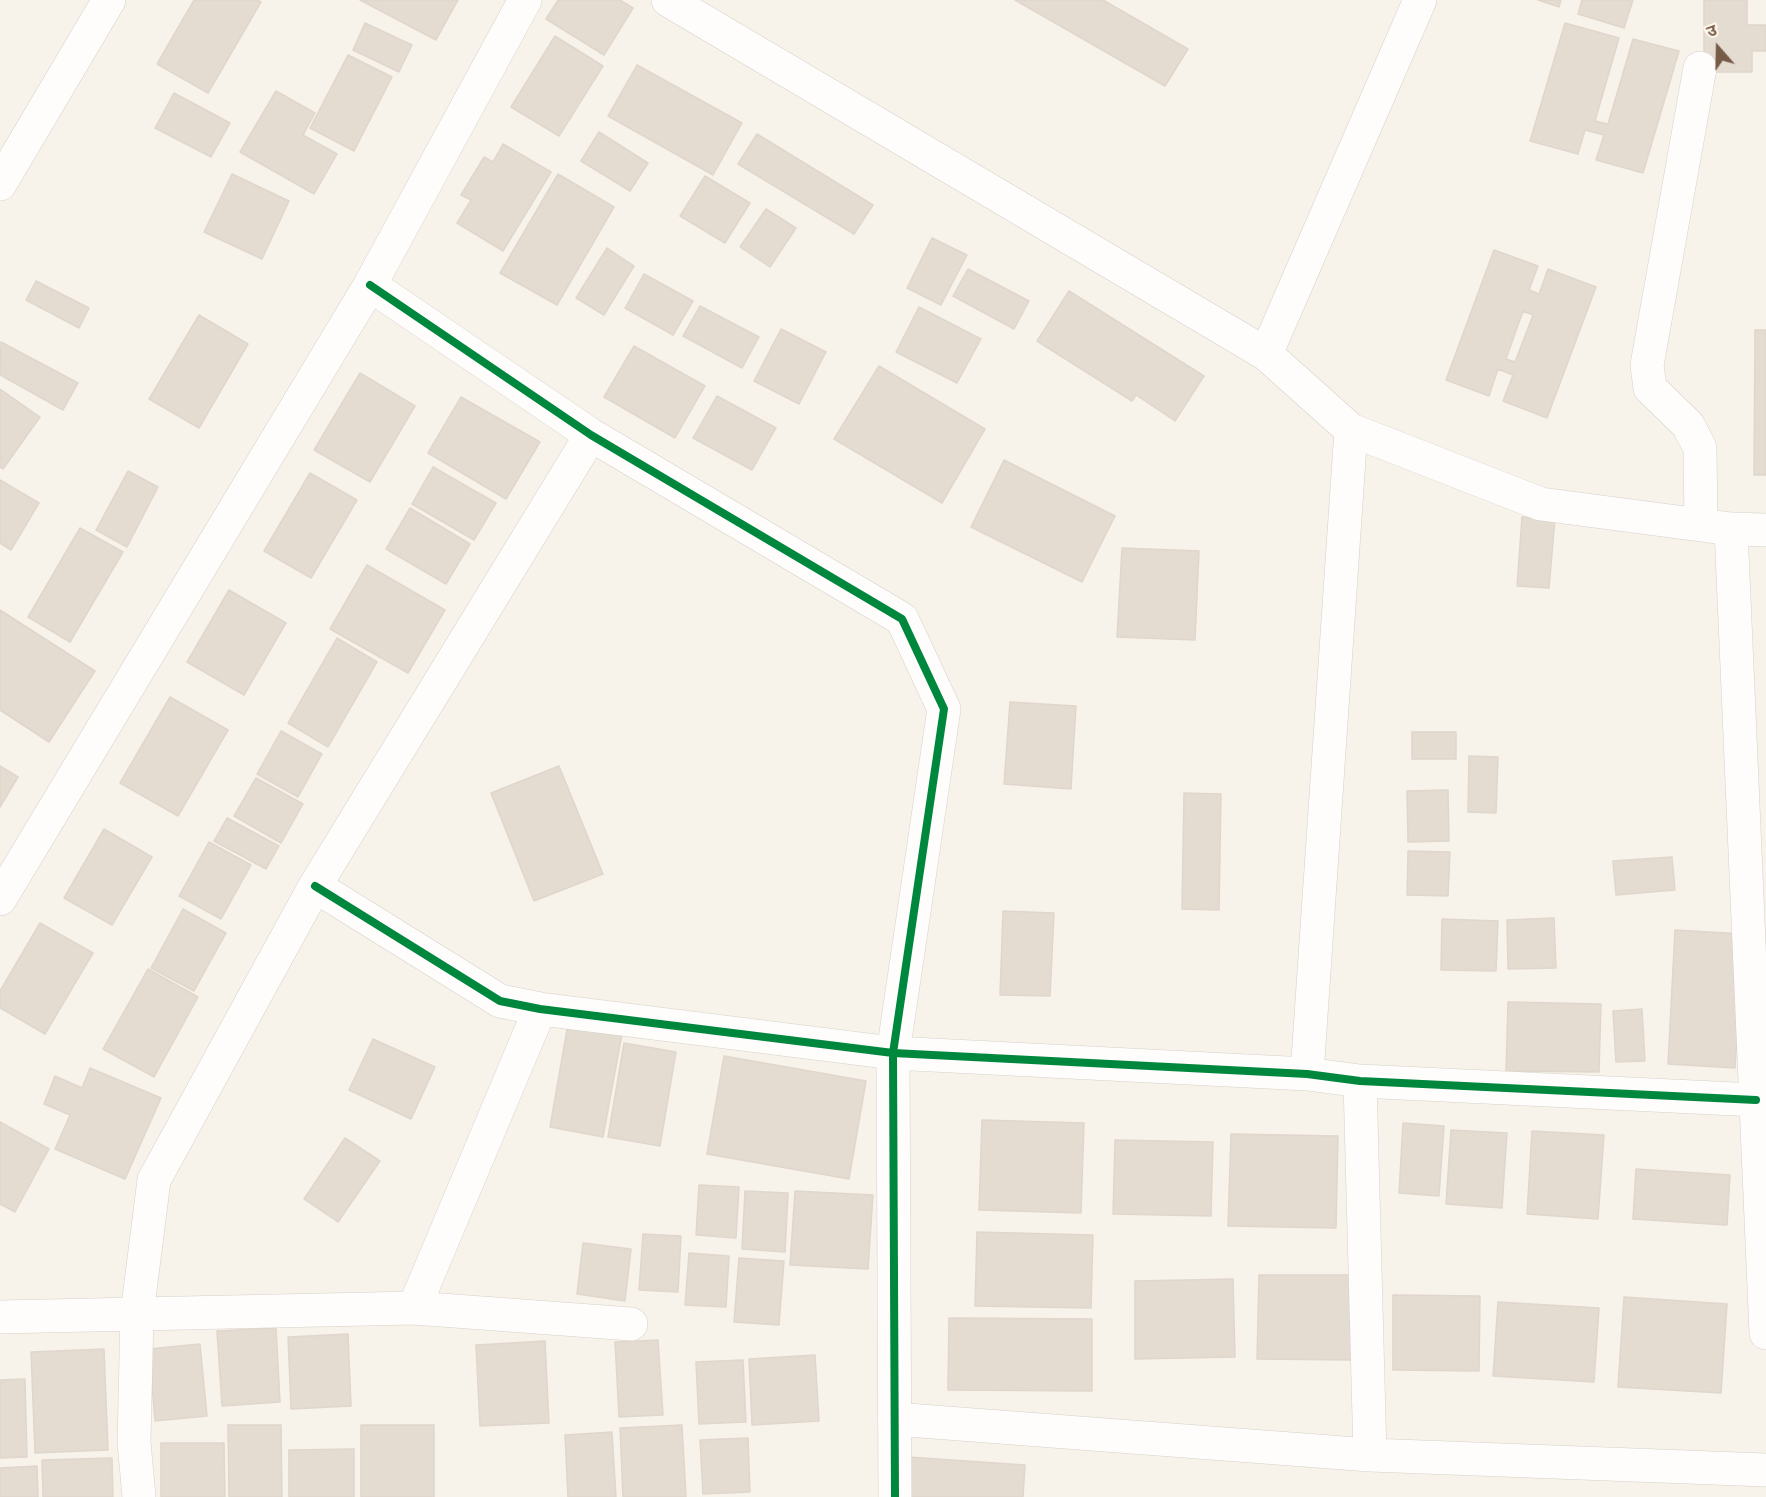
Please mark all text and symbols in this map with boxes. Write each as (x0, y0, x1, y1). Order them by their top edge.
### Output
north arrow (1688, 18, 1748, 78)
text: उ (1704, 20, 1719, 41)

